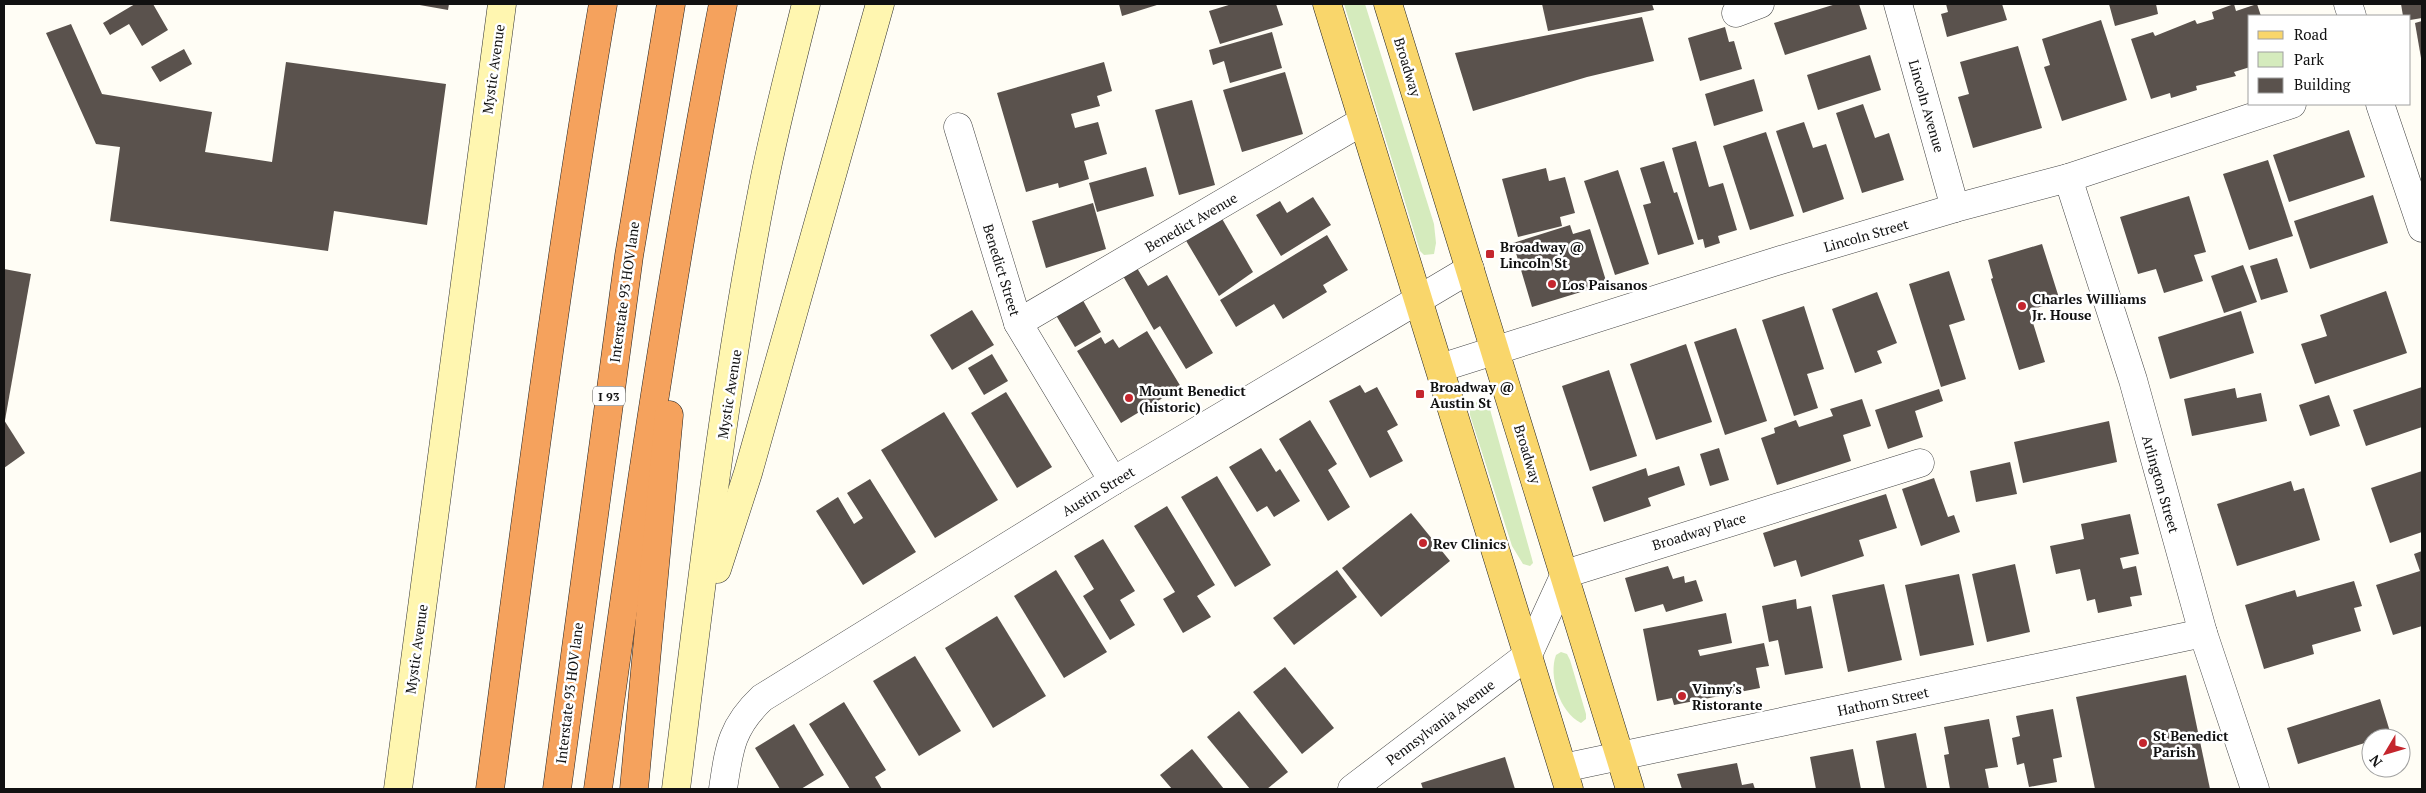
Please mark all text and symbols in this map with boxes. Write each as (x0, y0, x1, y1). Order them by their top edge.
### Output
legend (2248, 15, 2411, 105)
street label: Mystic Avenue (477, 23, 509, 115)
text: Road (2294, 24, 2327, 44)
street label: Broadway (1390, 35, 1426, 100)
text: Park (2294, 49, 2324, 69)
street label: Lincoln Avenue (1905, 57, 1949, 155)
text: Building (2294, 74, 2352, 94)
street label: Benedict Avenue (1141, 188, 1241, 256)
street label: Lincoln Street (1821, 214, 1911, 256)
street label: Interstate 93 HOV lane (605, 220, 643, 364)
street label: Benedict Street (979, 222, 1025, 319)
place label: Broadway @ Lincoln St (1500, 237, 1584, 272)
marker: Broadway @ Lincoln St (1484, 248, 1496, 260)
place label: Los Paisanos (1562, 275, 1648, 294)
marker: Los Paisanos (1546, 278, 1558, 290)
place label: Charles Williams Jr. House (2032, 289, 2146, 324)
marker: Charles Williams Jr. House (2016, 300, 2028, 312)
street label: Mystic Avenue (713, 348, 745, 440)
place label: Broadway @ Austin St (1430, 377, 1514, 412)
place label: Mount Benedict (historic) (1139, 381, 1246, 416)
road number: I 93 (593, 386, 625, 406)
marker: Broadway @ Austin St (1414, 388, 1426, 400)
marker: Mount Benedict (historic) (1123, 392, 1135, 404)
street label: Broadway (1510, 422, 1546, 487)
street label: Arlington Street (2138, 433, 2184, 536)
street label: Austin Street (1058, 461, 1139, 520)
street label: Broadway Place (1650, 508, 1748, 554)
place label: Rev Clinics (1433, 534, 1506, 553)
marker: Rev Clinics (1417, 537, 1429, 549)
street label: Mystic Avenue (400, 603, 432, 695)
street label: Interstate 93 HOV lane (551, 621, 587, 765)
street label: Pennsylvania Avenue (1382, 675, 1498, 769)
place label: Vinny's Ristorante (1692, 679, 1763, 714)
street label: Hathorn Street (1836, 682, 1931, 720)
marker: Vinny's Ristorante (1676, 690, 1688, 702)
place label: St Benedict Parish (2153, 726, 2229, 761)
north arrow (2361, 728, 2411, 778)
marker: St Benedict Parish (2137, 737, 2149, 749)
text: N (2364, 751, 2386, 771)

